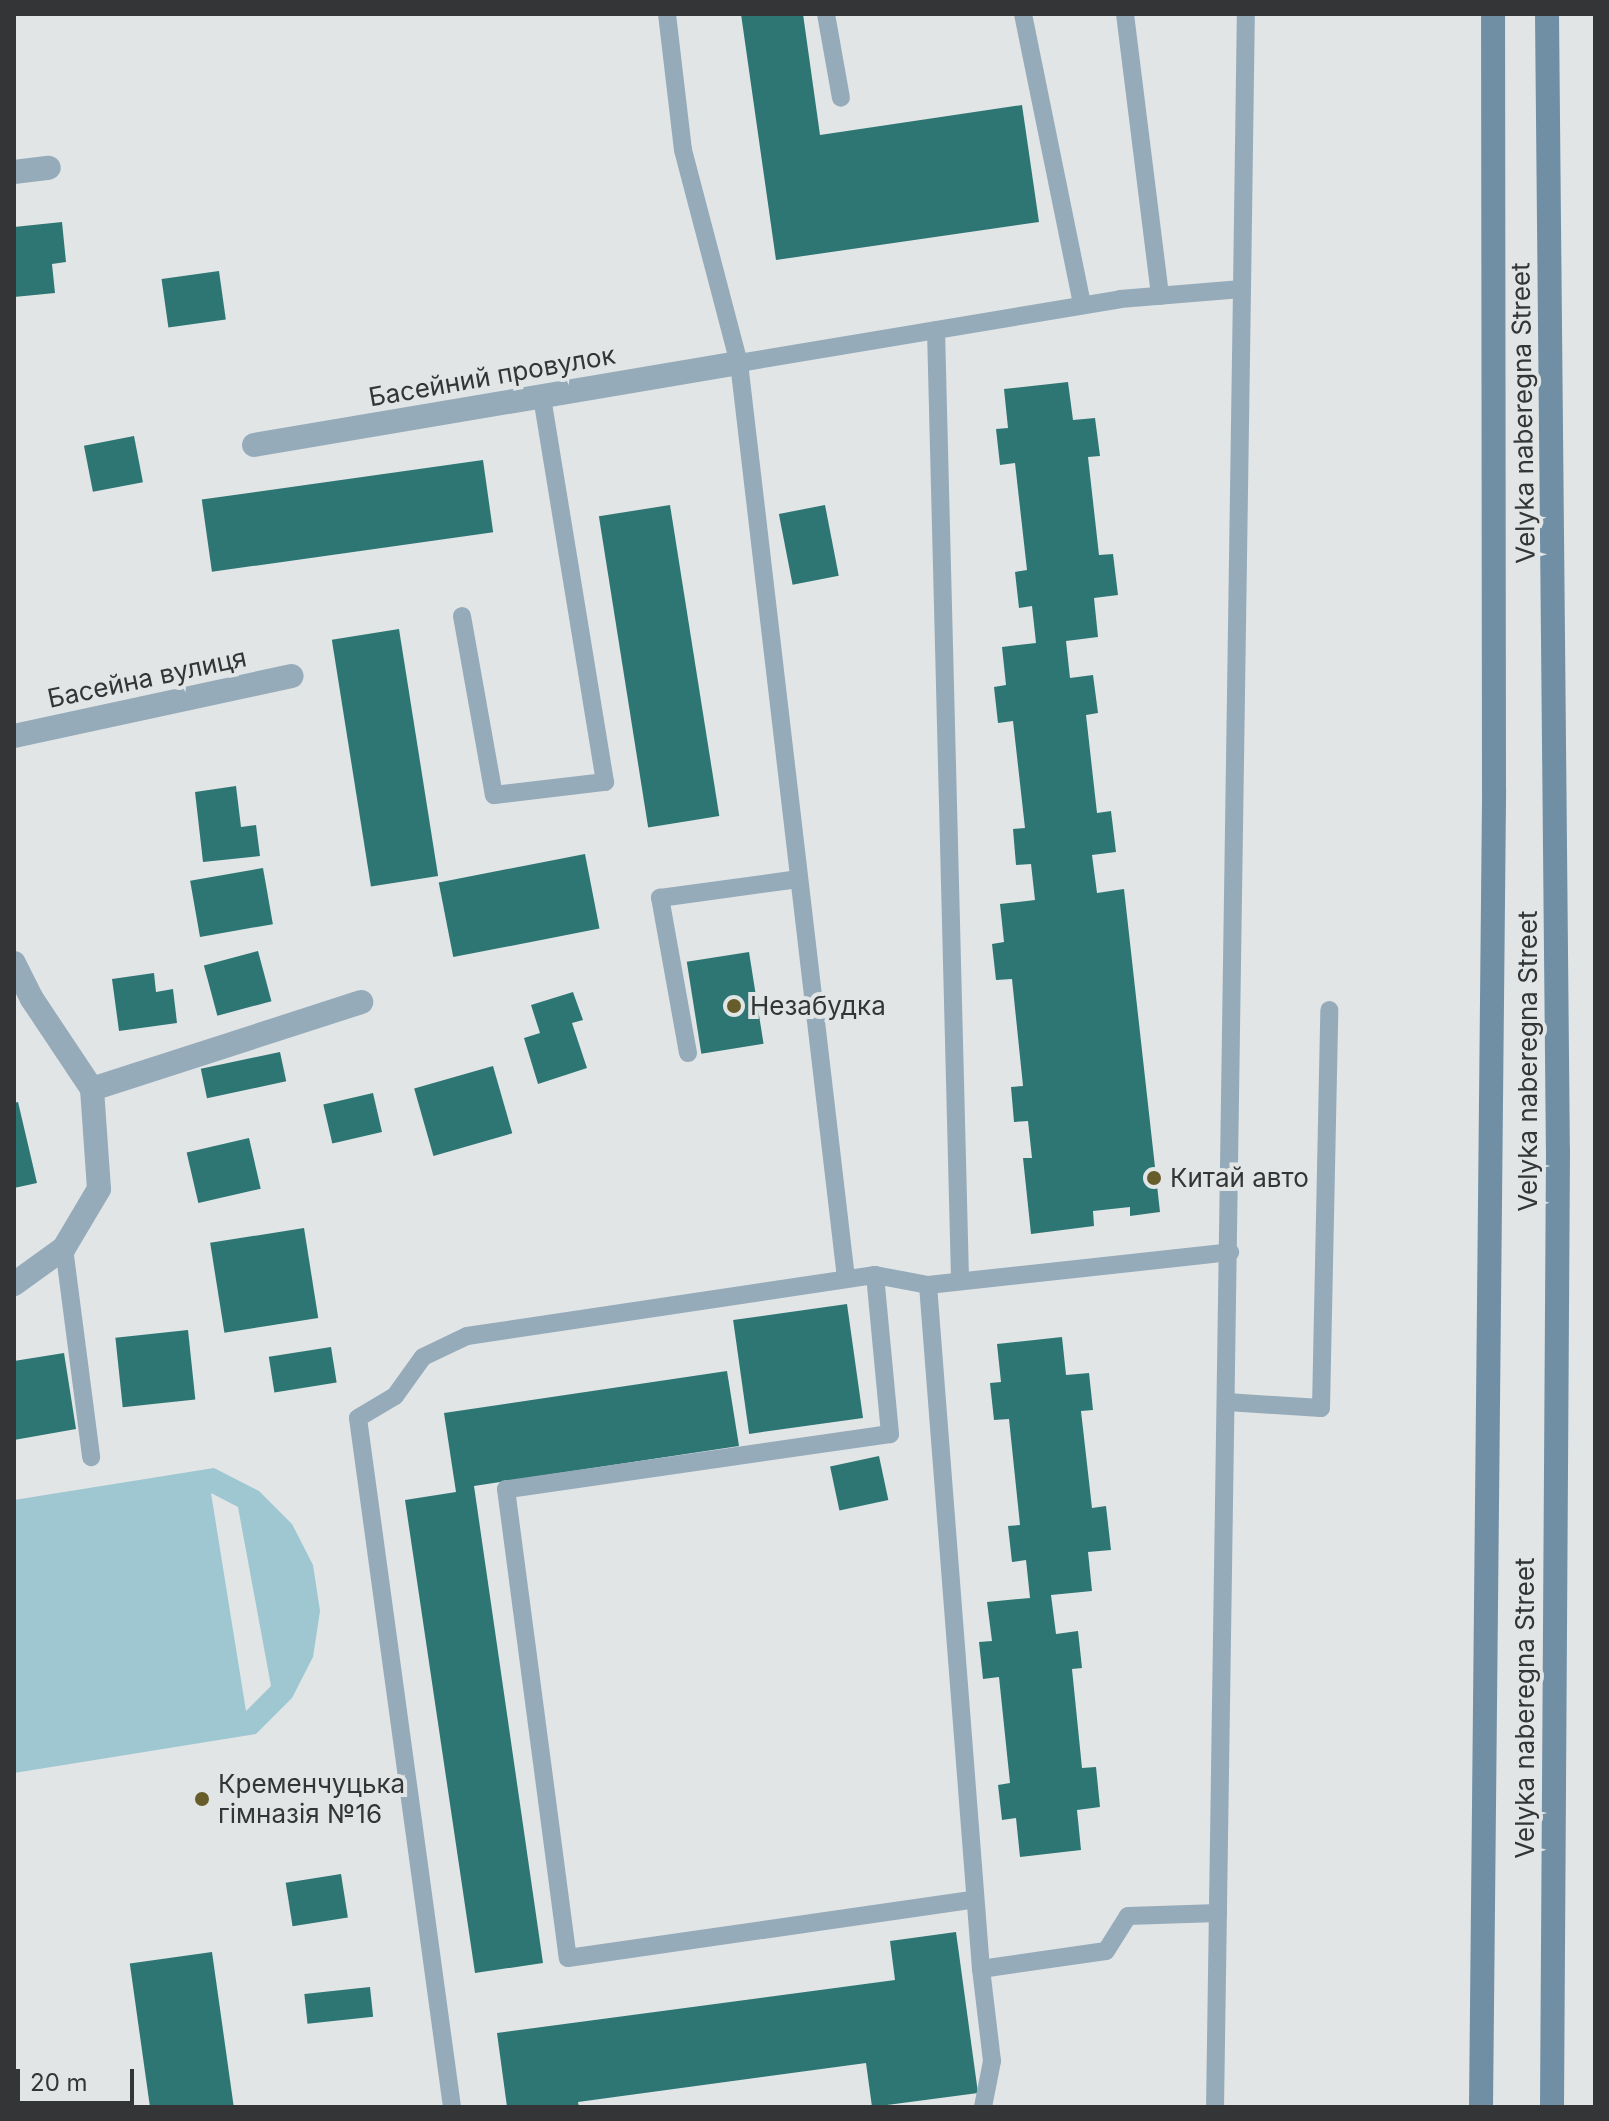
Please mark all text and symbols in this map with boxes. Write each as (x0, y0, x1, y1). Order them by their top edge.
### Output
street label: Velyka naberegna Street (1505, 262, 1541, 564)
street label: Басейний провулок (366, 339, 618, 413)
street label: Басейна вулиця (45, 642, 249, 714)
street label: Velyka naberegna Street (1512, 910, 1544, 1212)
place label: Незабудка (750, 990, 886, 1022)
marker: Незабудка (725, 997, 743, 1015)
place label: Китай авто (1170, 1162, 1309, 1194)
marker: Китай авто (1145, 1169, 1163, 1187)
street label: Velyka naberegna Street (1509, 1557, 1541, 1859)
place label: Кременчуцька гімназія №16 (218, 1768, 405, 1830)
marker: Кременчуцька гімназія №16 (193, 1790, 211, 1808)
scale bar (20, 2053, 138, 2103)
text: 20 m (30, 2068, 88, 2097)

